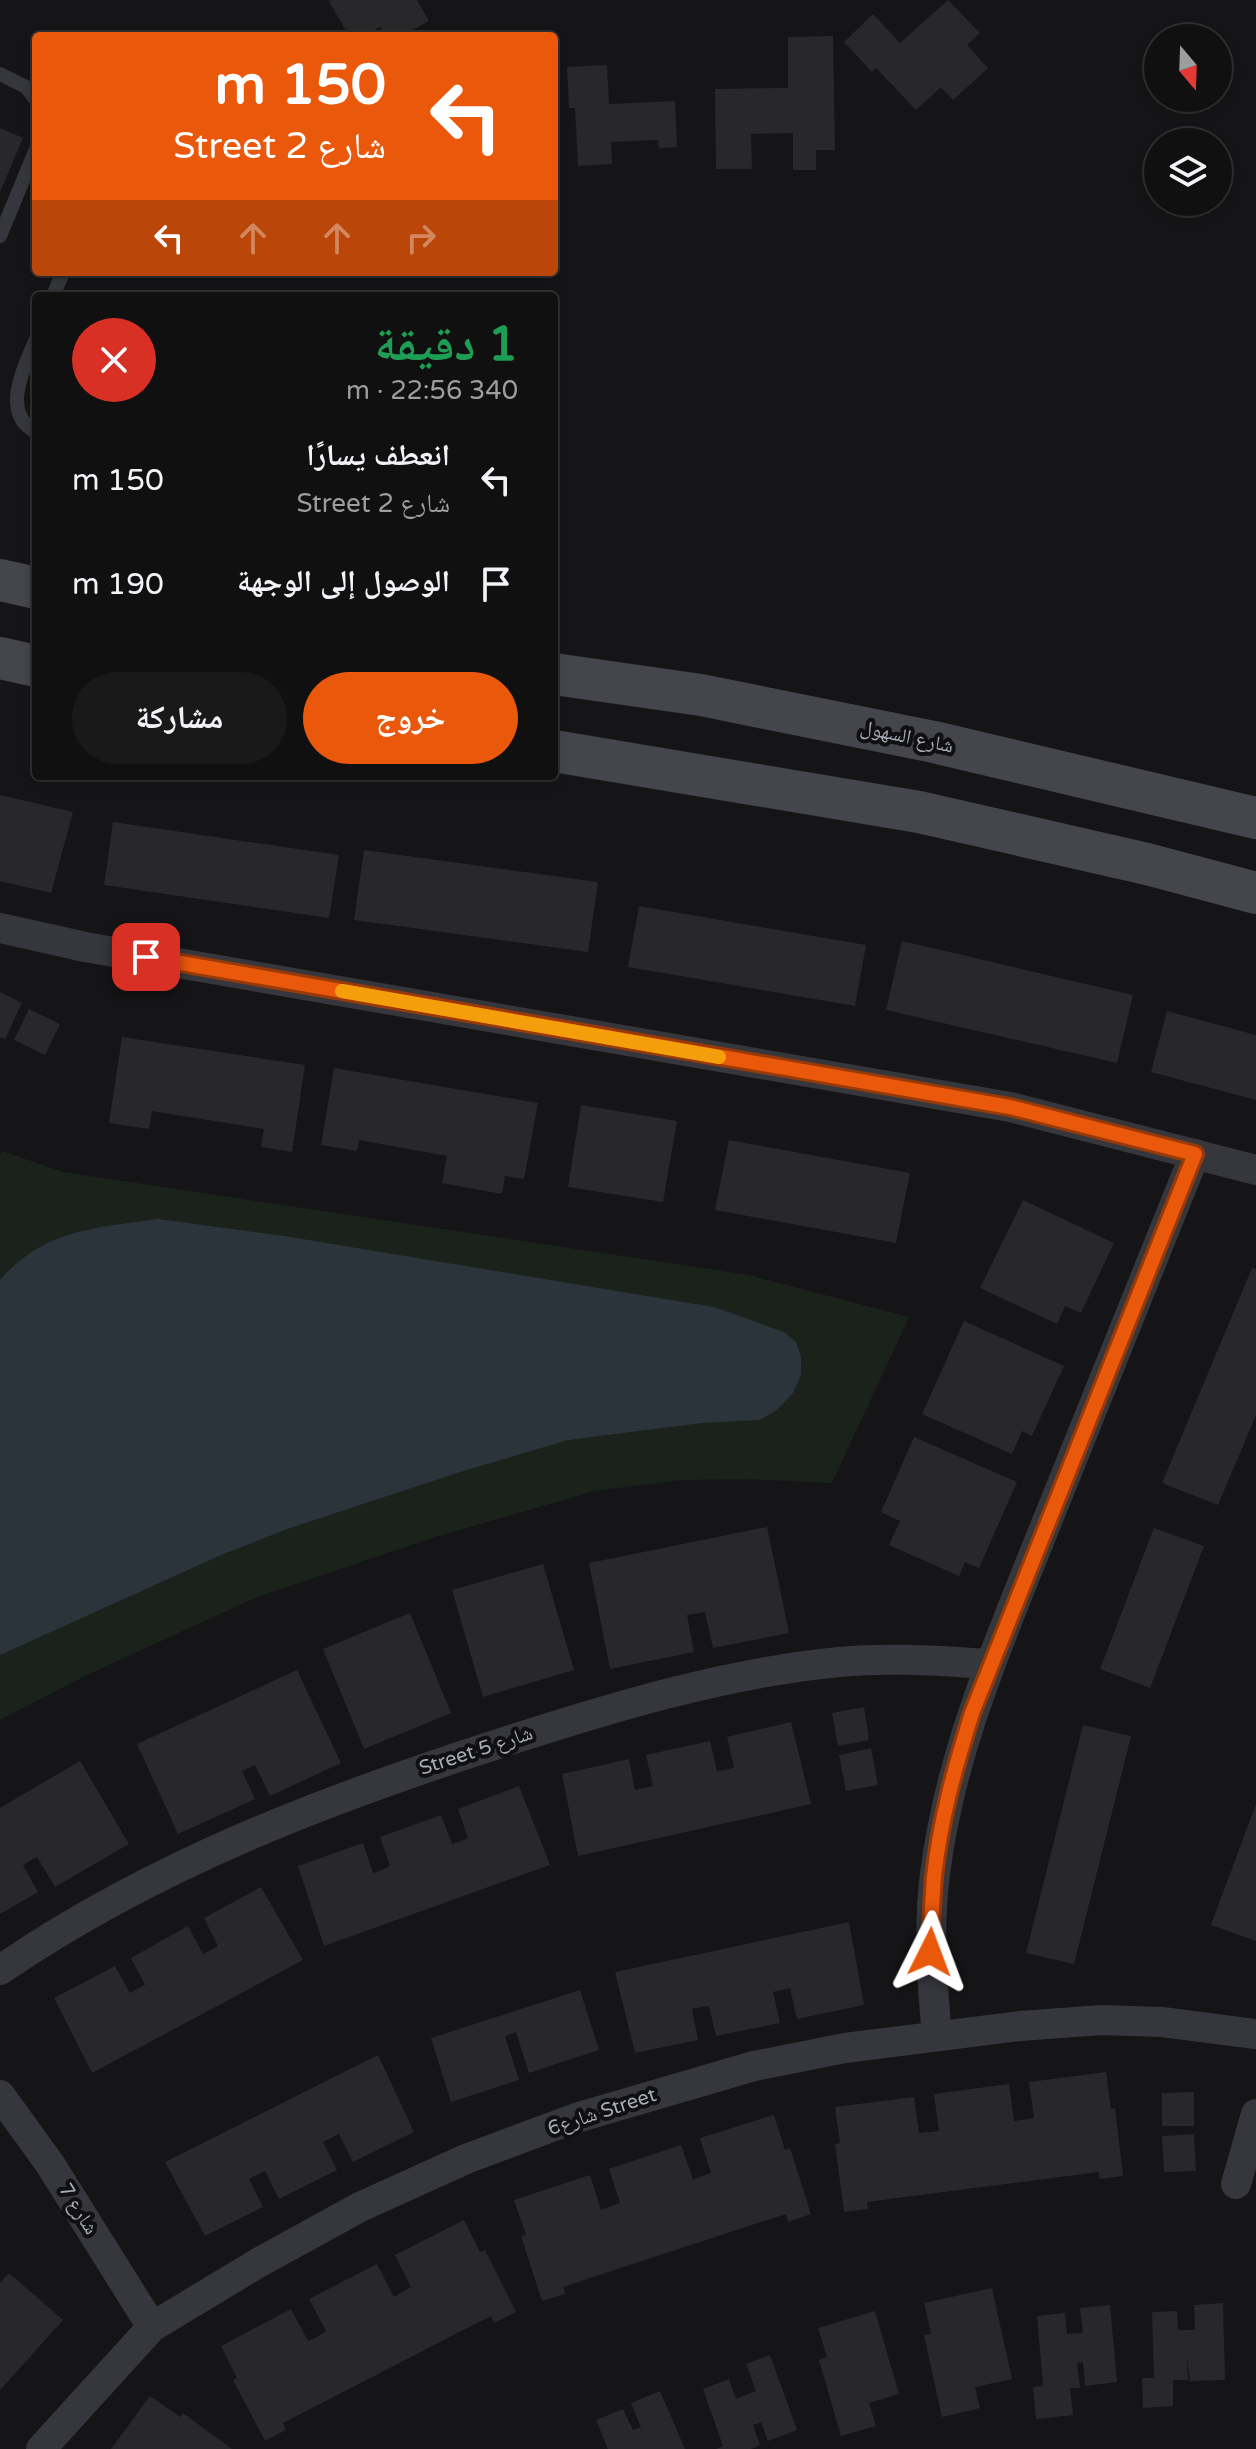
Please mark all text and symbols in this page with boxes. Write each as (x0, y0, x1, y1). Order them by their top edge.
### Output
north arrow (1144, 24, 1232, 112)
map controls (1144, 24, 1232, 216)
text: 150 m (215, 52, 386, 119)
icon: left (414, 64, 518, 168)
text: شارع 2 Street (173, 125, 386, 168)
button: layers (1144, 128, 1232, 216)
icon: left (147, 216, 191, 260)
icon: ahead (231, 216, 275, 260)
icon: ahead (315, 216, 359, 260)
icon: right (399, 216, 443, 260)
text: 1 دقيقة (375, 316, 518, 374)
button: close (72, 318, 156, 402)
text: 340 m · 22:56 (346, 375, 518, 406)
text: انعطف يسارًا (306, 437, 450, 474)
icon: left (474, 458, 518, 502)
text: 150 m (72, 462, 164, 499)
text: شارع 2 Street (296, 488, 450, 519)
icon: arrive (474, 562, 518, 606)
text: الوصول إلى الوجهة (237, 563, 450, 600)
text: 190 m (72, 566, 164, 603)
button: مشاركة (72, 672, 287, 764)
button: خروج (303, 672, 518, 764)
street label: شارع السهول (858, 715, 956, 759)
pin (112, 923, 180, 991)
icon: arrive (124, 935, 168, 979)
street label: Street شارع 5 (416, 1721, 536, 1781)
position arrow (888, 1910, 972, 1994)
street label: شارع6 Street (545, 2083, 660, 2141)
street label: شارع 7 (53, 2179, 103, 2239)

